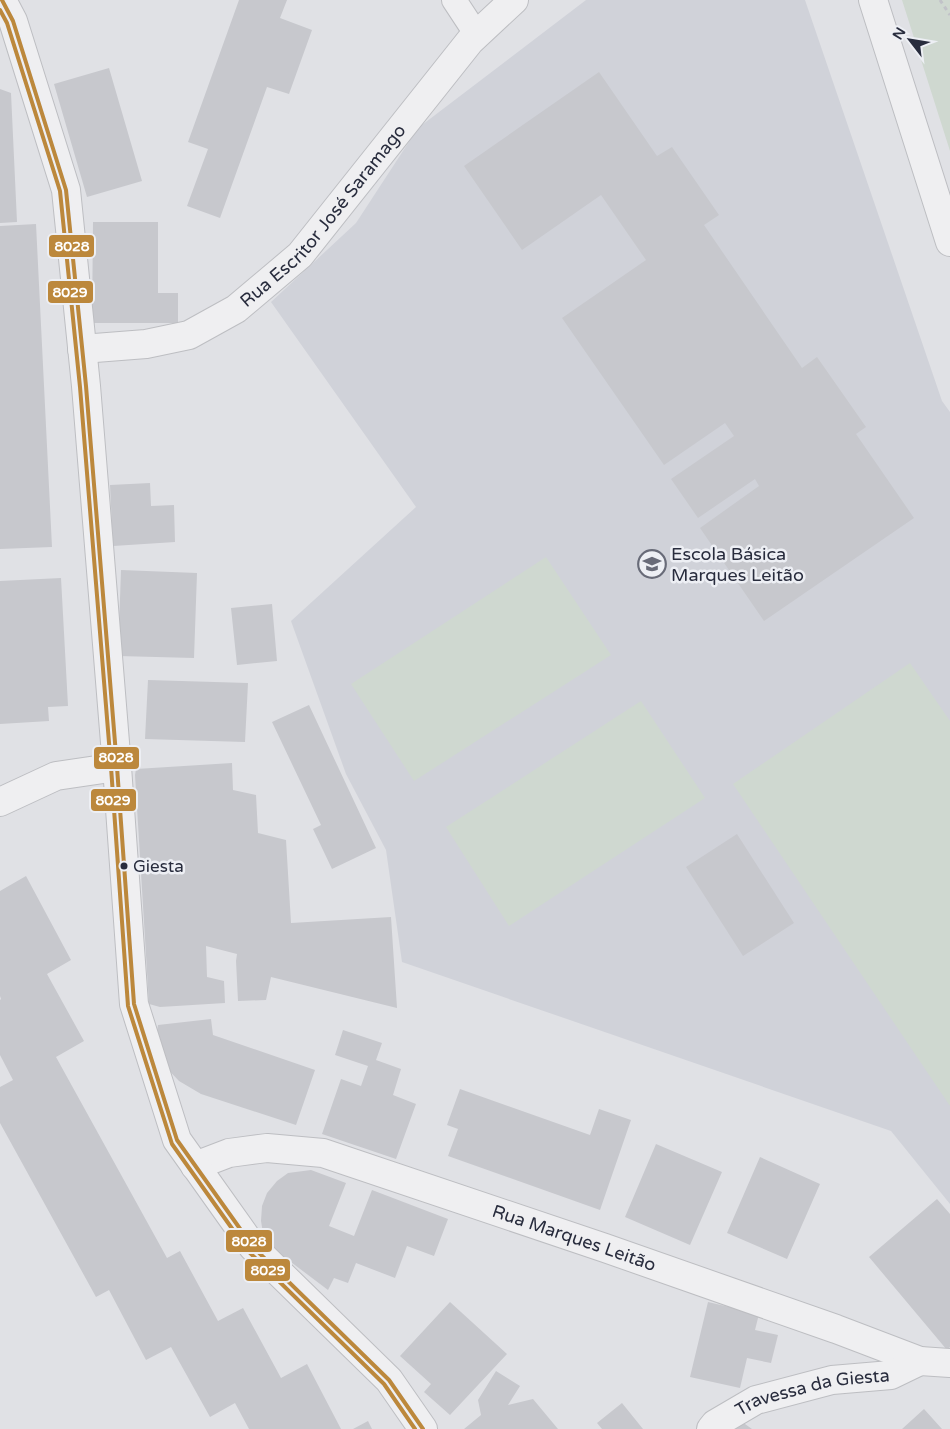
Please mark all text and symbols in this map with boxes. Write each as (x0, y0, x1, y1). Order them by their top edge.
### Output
north arrow (885, 15, 935, 65)
text: N (889, 24, 909, 43)
street label: Rua Escritor José Saramago (236, 120, 411, 312)
line badge: 8028 (48, 234, 95, 258)
text: 8028 (54, 238, 90, 255)
line badge: 8029 (47, 280, 94, 304)
text: 8029 (52, 284, 88, 301)
place label: Escola Básica Marques Leitão (671, 543, 804, 586)
school or university icon: Escola Básica Marques Leitão (637, 549, 667, 579)
line badge: 8028 (93, 746, 140, 770)
text: 8028 (98, 749, 134, 766)
line badge: 8029 (90, 788, 137, 812)
text: 8029 (95, 792, 131, 809)
place label: Giesta (133, 856, 184, 877)
marker: Giesta (119, 861, 129, 871)
street label: Rua Marques Leitão (489, 1200, 659, 1276)
line badge: 8028 (225, 1229, 273, 1253)
text: 8028 (231, 1233, 267, 1250)
line badge: 8029 (244, 1258, 291, 1282)
text: 8029 (250, 1262, 286, 1279)
street label: Travessa da Giesta (731, 1364, 891, 1421)

